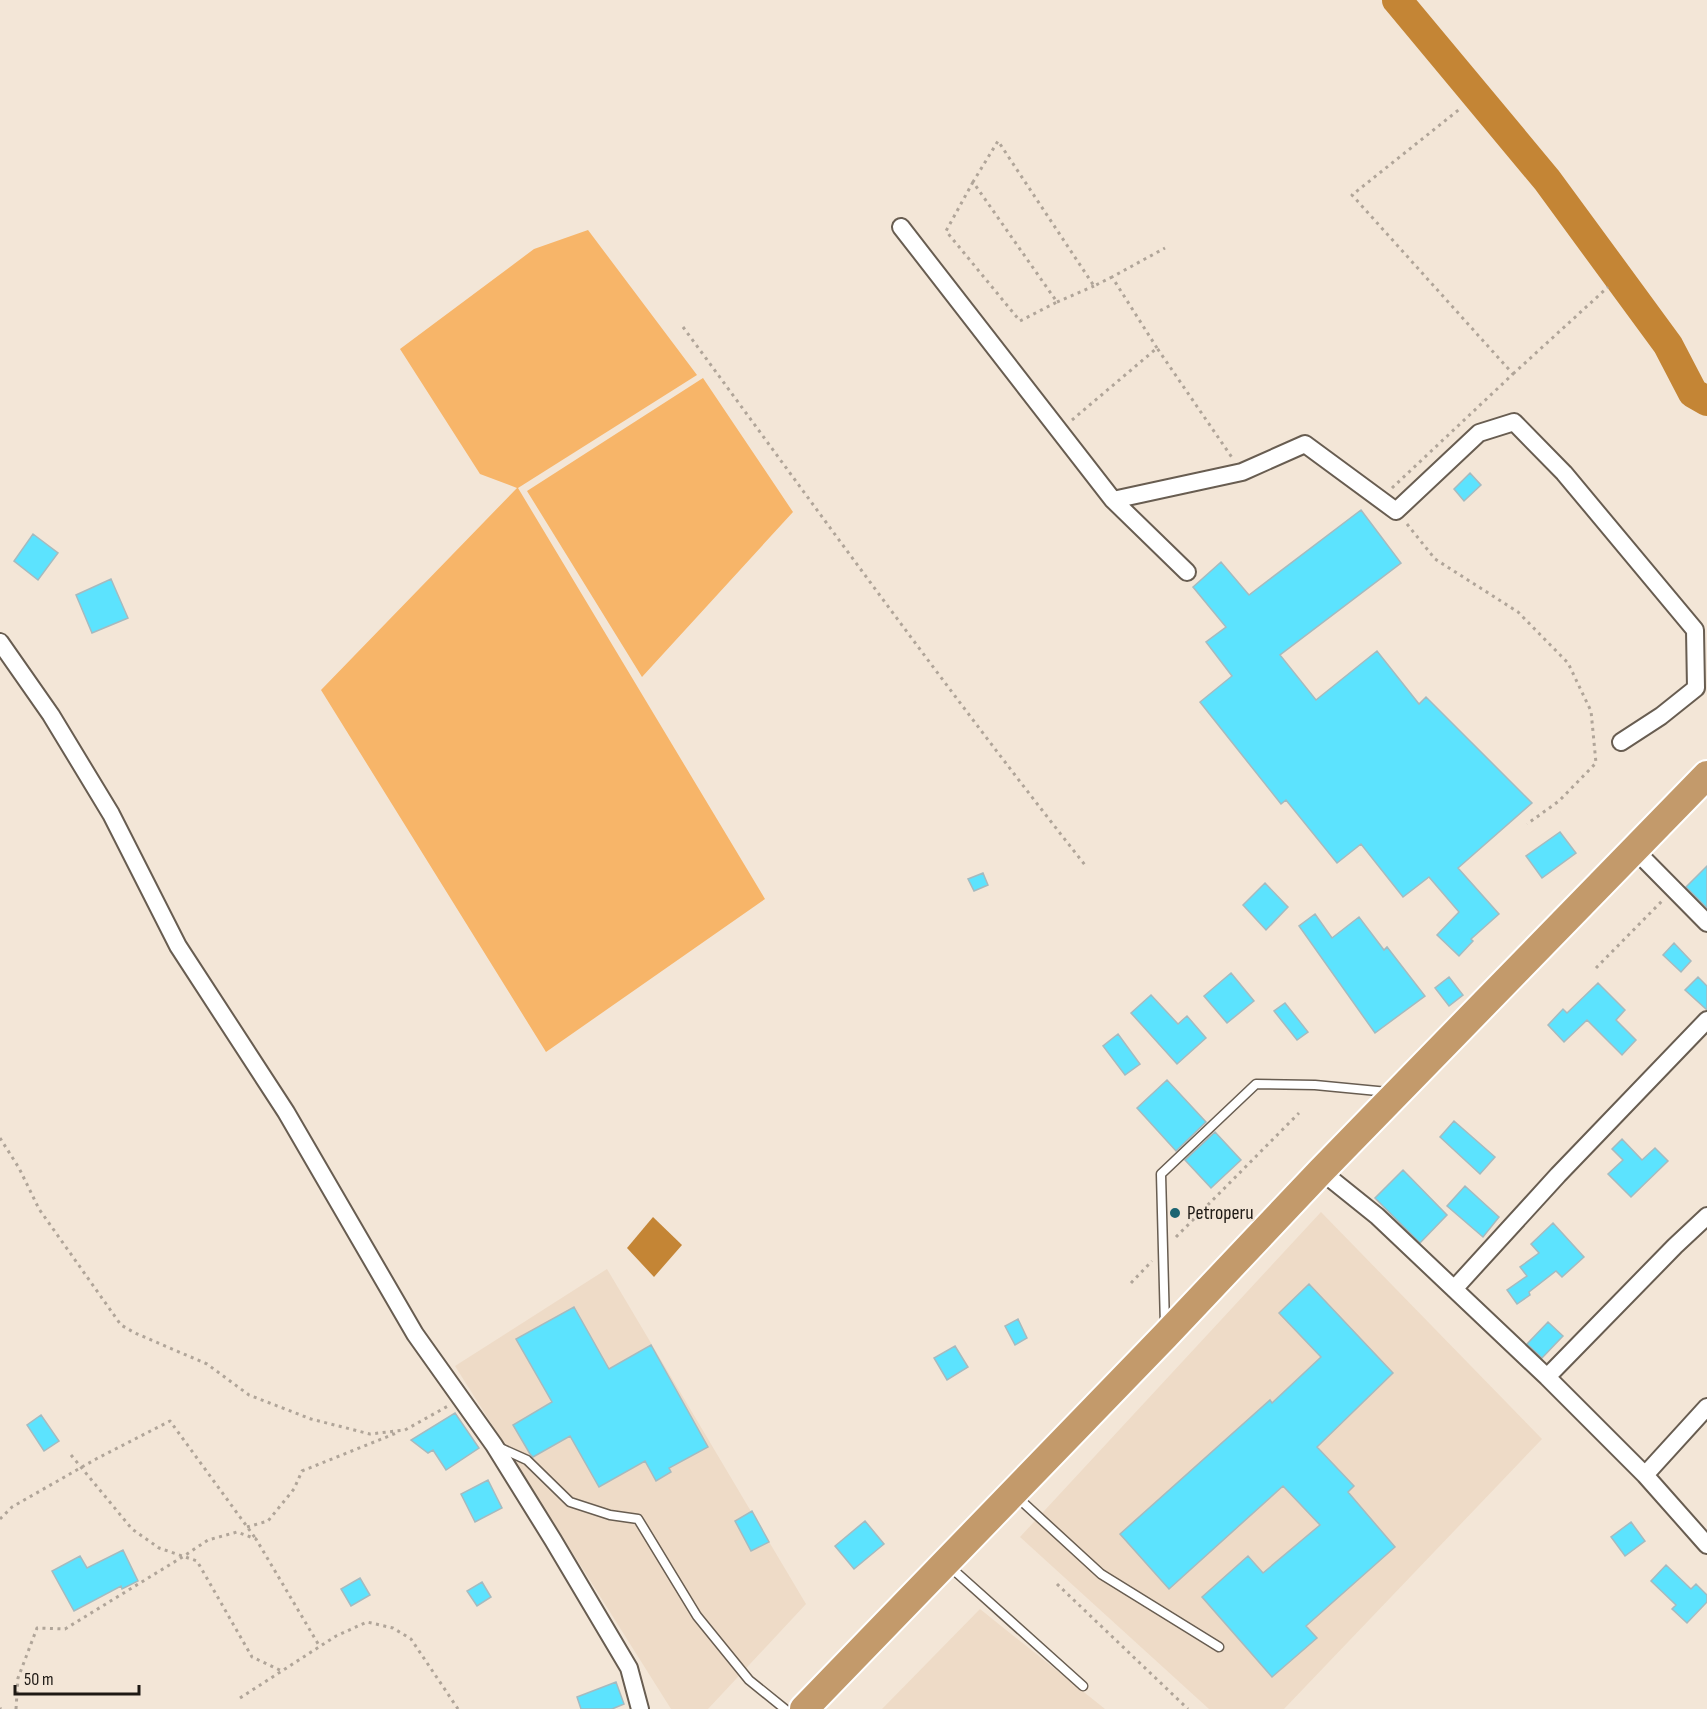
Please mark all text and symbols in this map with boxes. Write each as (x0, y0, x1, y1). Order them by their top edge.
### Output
place label: Petroperu (1187, 1201, 1254, 1225)
marker: Petroperu (1168, 1206, 1182, 1220)
scale bar (15, 1658, 140, 1696)
text: 50 m (24, 1669, 54, 1690)

